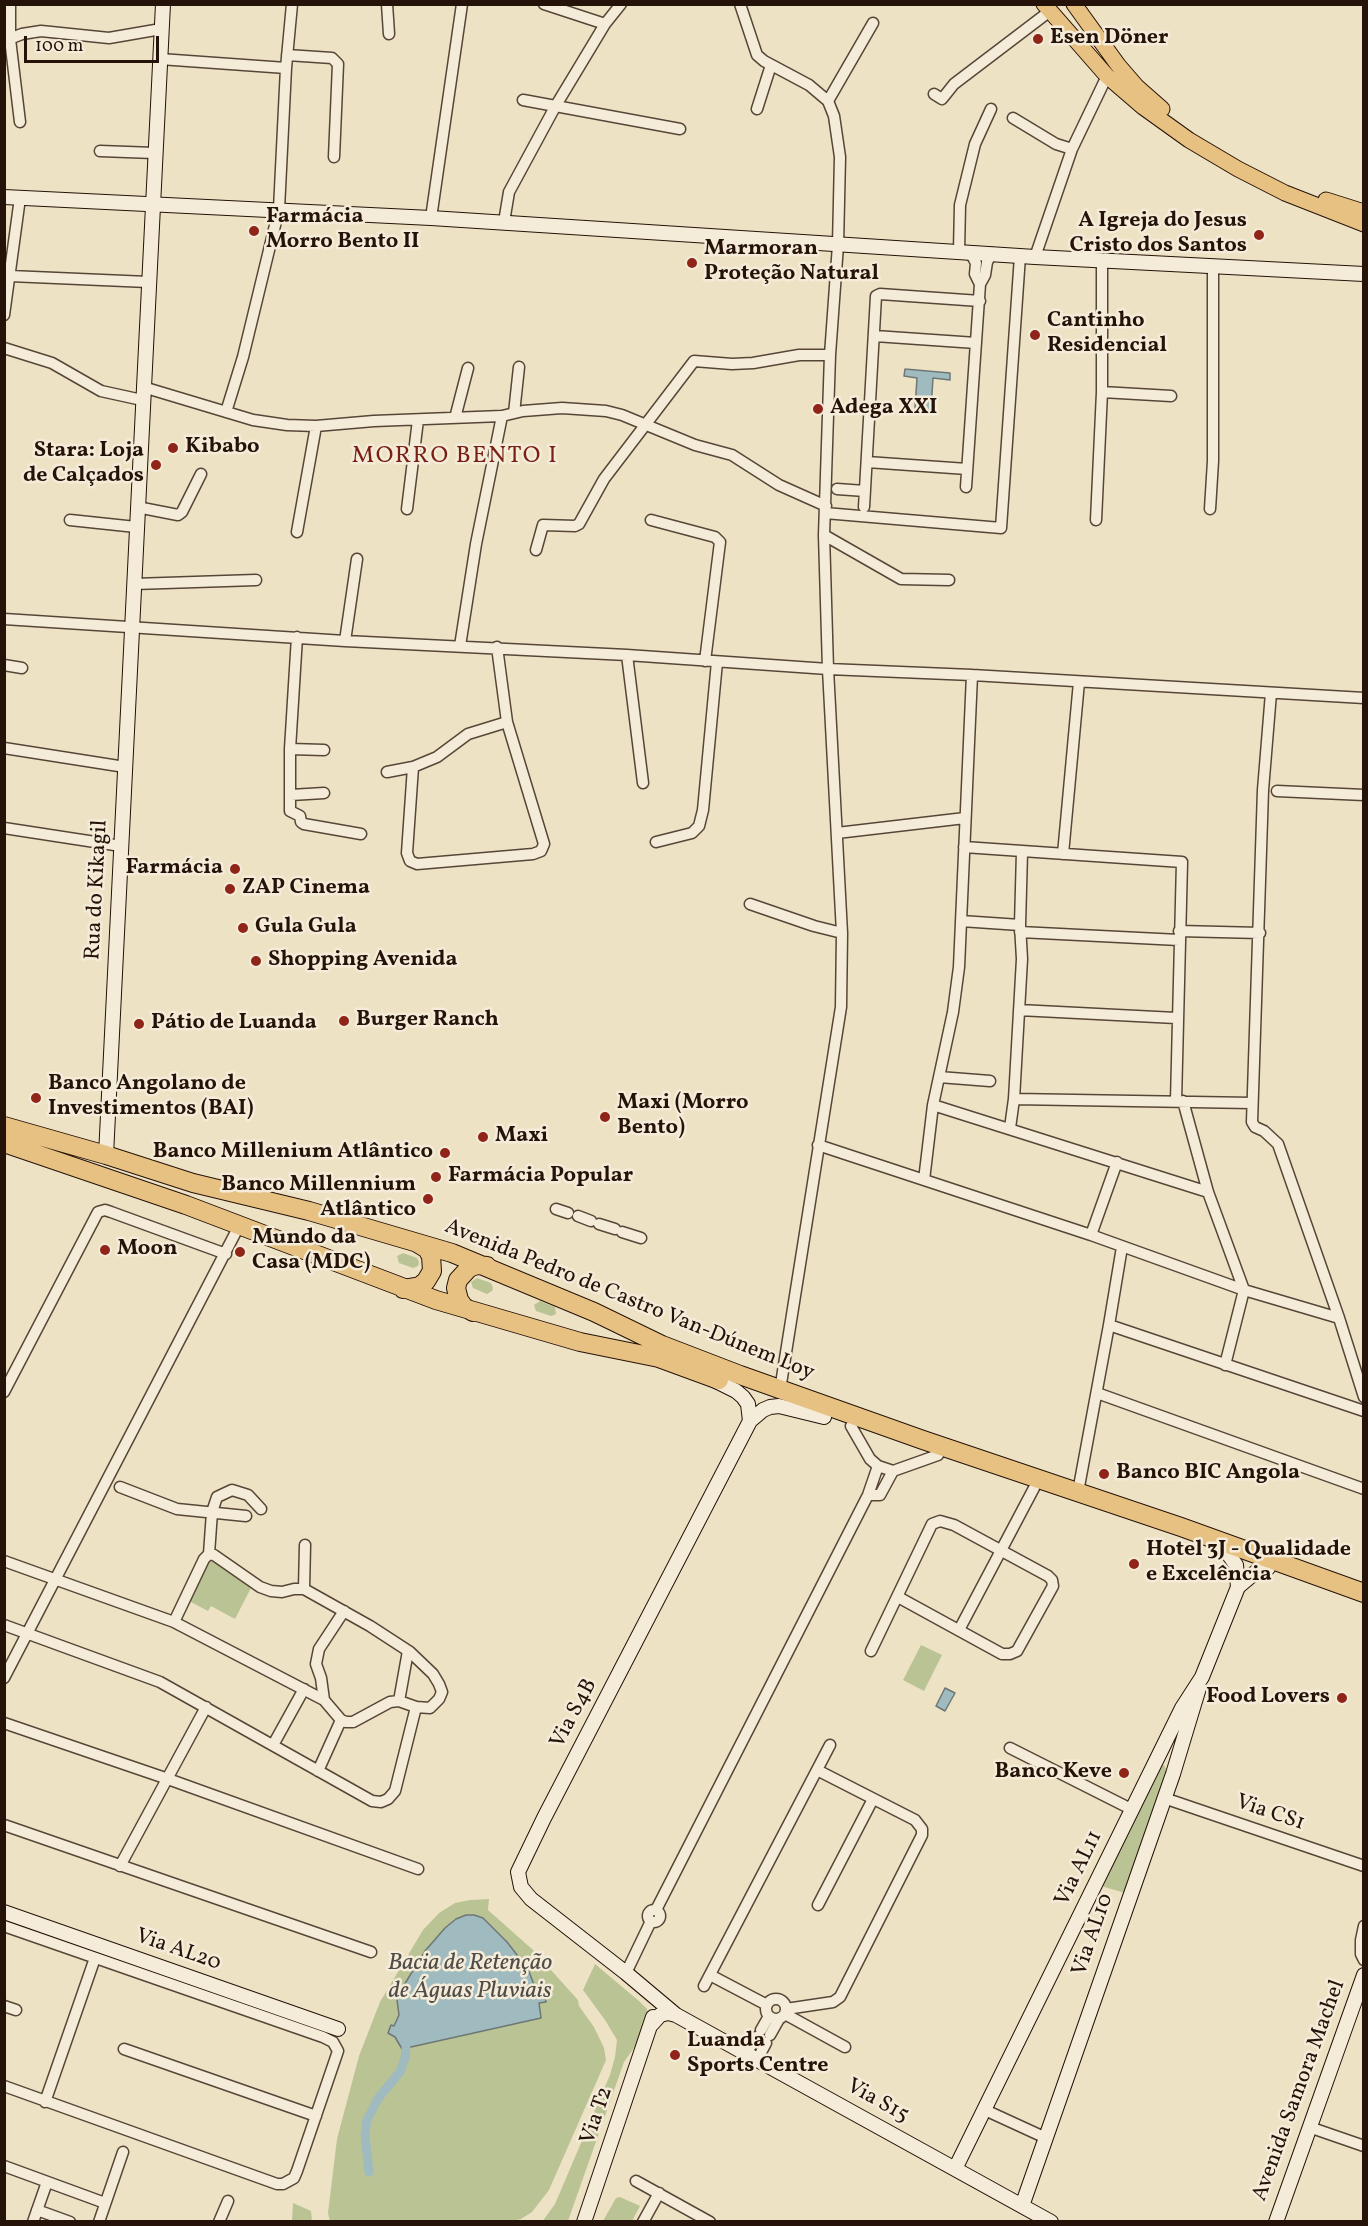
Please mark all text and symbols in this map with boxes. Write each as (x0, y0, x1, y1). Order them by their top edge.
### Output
scale bar (27, 24, 162, 62)
place label: Esen Döner (1050, 26, 1169, 52)
marker: Esen Döner (1031, 32, 1045, 46)
text: 100 m (35, 34, 84, 59)
place label: Farmácia Morro Bento II (266, 205, 419, 256)
place label: A Igreja do Jesus Cristo dos Santos (1069, 209, 1247, 260)
marker: Farmácia Morro Bento II (247, 224, 261, 238)
marker: A Igreja do Jesus Cristo dos Santos (1252, 228, 1266, 242)
place label: Marmoran Proteção Natural (704, 237, 879, 288)
marker: Marmoran Proteção Natural (685, 256, 699, 270)
place label: Cantinho Residencial (1047, 309, 1167, 360)
marker: Cantinho Residencial (1028, 328, 1042, 342)
place label: Adega XXI (830, 396, 937, 422)
marker: Adega XXI (811, 402, 825, 416)
place label: Kibabo (185, 435, 260, 461)
place label: Stara: Loja de Calçados (23, 439, 144, 490)
marker: Kibabo (166, 441, 180, 455)
district label: MORRO BENTO I (352, 444, 558, 472)
marker: Stara: Loja de Calçados (149, 458, 163, 472)
street label: Rua do Kikagil (81, 819, 115, 961)
place label: Farmácia (125, 856, 223, 882)
marker: Farmácia (228, 862, 242, 876)
place label: ZAP Cinema (242, 876, 370, 902)
marker: ZAP Cinema (223, 882, 237, 896)
place label: Gula Gula (255, 915, 357, 941)
marker: Gula Gula (236, 921, 250, 935)
place label: Shopping Avenida (268, 948, 457, 974)
marker: Shopping Avenida (249, 954, 263, 968)
place label: Burger Ranch (356, 1008, 499, 1034)
place label: Pátio de Luanda (151, 1011, 317, 1037)
marker: Burger Ranch (337, 1014, 351, 1028)
marker: Pátio de Luanda (132, 1017, 146, 1031)
place label: Banco Angolano de Investimentos (BAI) (48, 1072, 254, 1124)
marker: Banco Angolano de Investimentos (BAI) (29, 1091, 43, 1105)
place label: Maxi (Morro Bento) (617, 1091, 749, 1142)
marker: Maxi (Morro Bento) (598, 1110, 612, 1124)
place label: Maxi (495, 1124, 548, 1150)
marker: Maxi (476, 1130, 490, 1144)
place label: Banco Millenium Atlântico (153, 1140, 433, 1166)
marker: Banco Millenium Atlântico (438, 1146, 452, 1160)
place label: Farmácia Popular (448, 1164, 633, 1190)
marker: Farmácia Popular (429, 1170, 443, 1184)
place label: Banco Millennium Atlântico (221, 1173, 416, 1224)
marker: Banco Millennium Atlântico (421, 1192, 435, 1206)
street label: Avenida Pedro de Castro Van-Dúnem Loy (440, 1215, 818, 1387)
place label: Mundo da Casa (MDC) (252, 1226, 371, 1278)
place label: Moon (117, 1237, 177, 1263)
marker: Moon (98, 1243, 112, 1257)
marker: Mundo da Casa (MDC) (233, 1245, 247, 1259)
place label: Banco BIC Angola (1116, 1461, 1300, 1487)
marker: Banco BIC Angola (1097, 1467, 1111, 1481)
place label: Hotel 3J - Qualidade e Excelência (1146, 1538, 1351, 1590)
marker: Hotel 3J - Qualidade e Excelência (1127, 1557, 1141, 1571)
street label: Via S4B (546, 1675, 604, 1753)
place label: Food Lovers (1206, 1685, 1330, 1711)
marker: Food Lovers (1335, 1691, 1349, 1705)
place label: Banco Keve (995, 1760, 1112, 1786)
marker: Banco Keve (1117, 1766, 1131, 1780)
street label: Via CS1 (1232, 1790, 1308, 1838)
street label: Via AL11 (1050, 1827, 1110, 1911)
street label: Via AL10 (1068, 1890, 1120, 1980)
street label: Via AL20 (132, 1924, 224, 1978)
water label: Bacia de Retenção de Águas Pluviais (388, 1951, 552, 2007)
street label: Avenida Samora Machel (1248, 1977, 1352, 2205)
place label: Luanda Sports Centre (687, 2029, 829, 2080)
marker: Luanda Sports Centre (668, 2048, 682, 2062)
street label: Via S15 (841, 2074, 913, 2130)
street label: Via T2 (576, 2084, 620, 2148)

